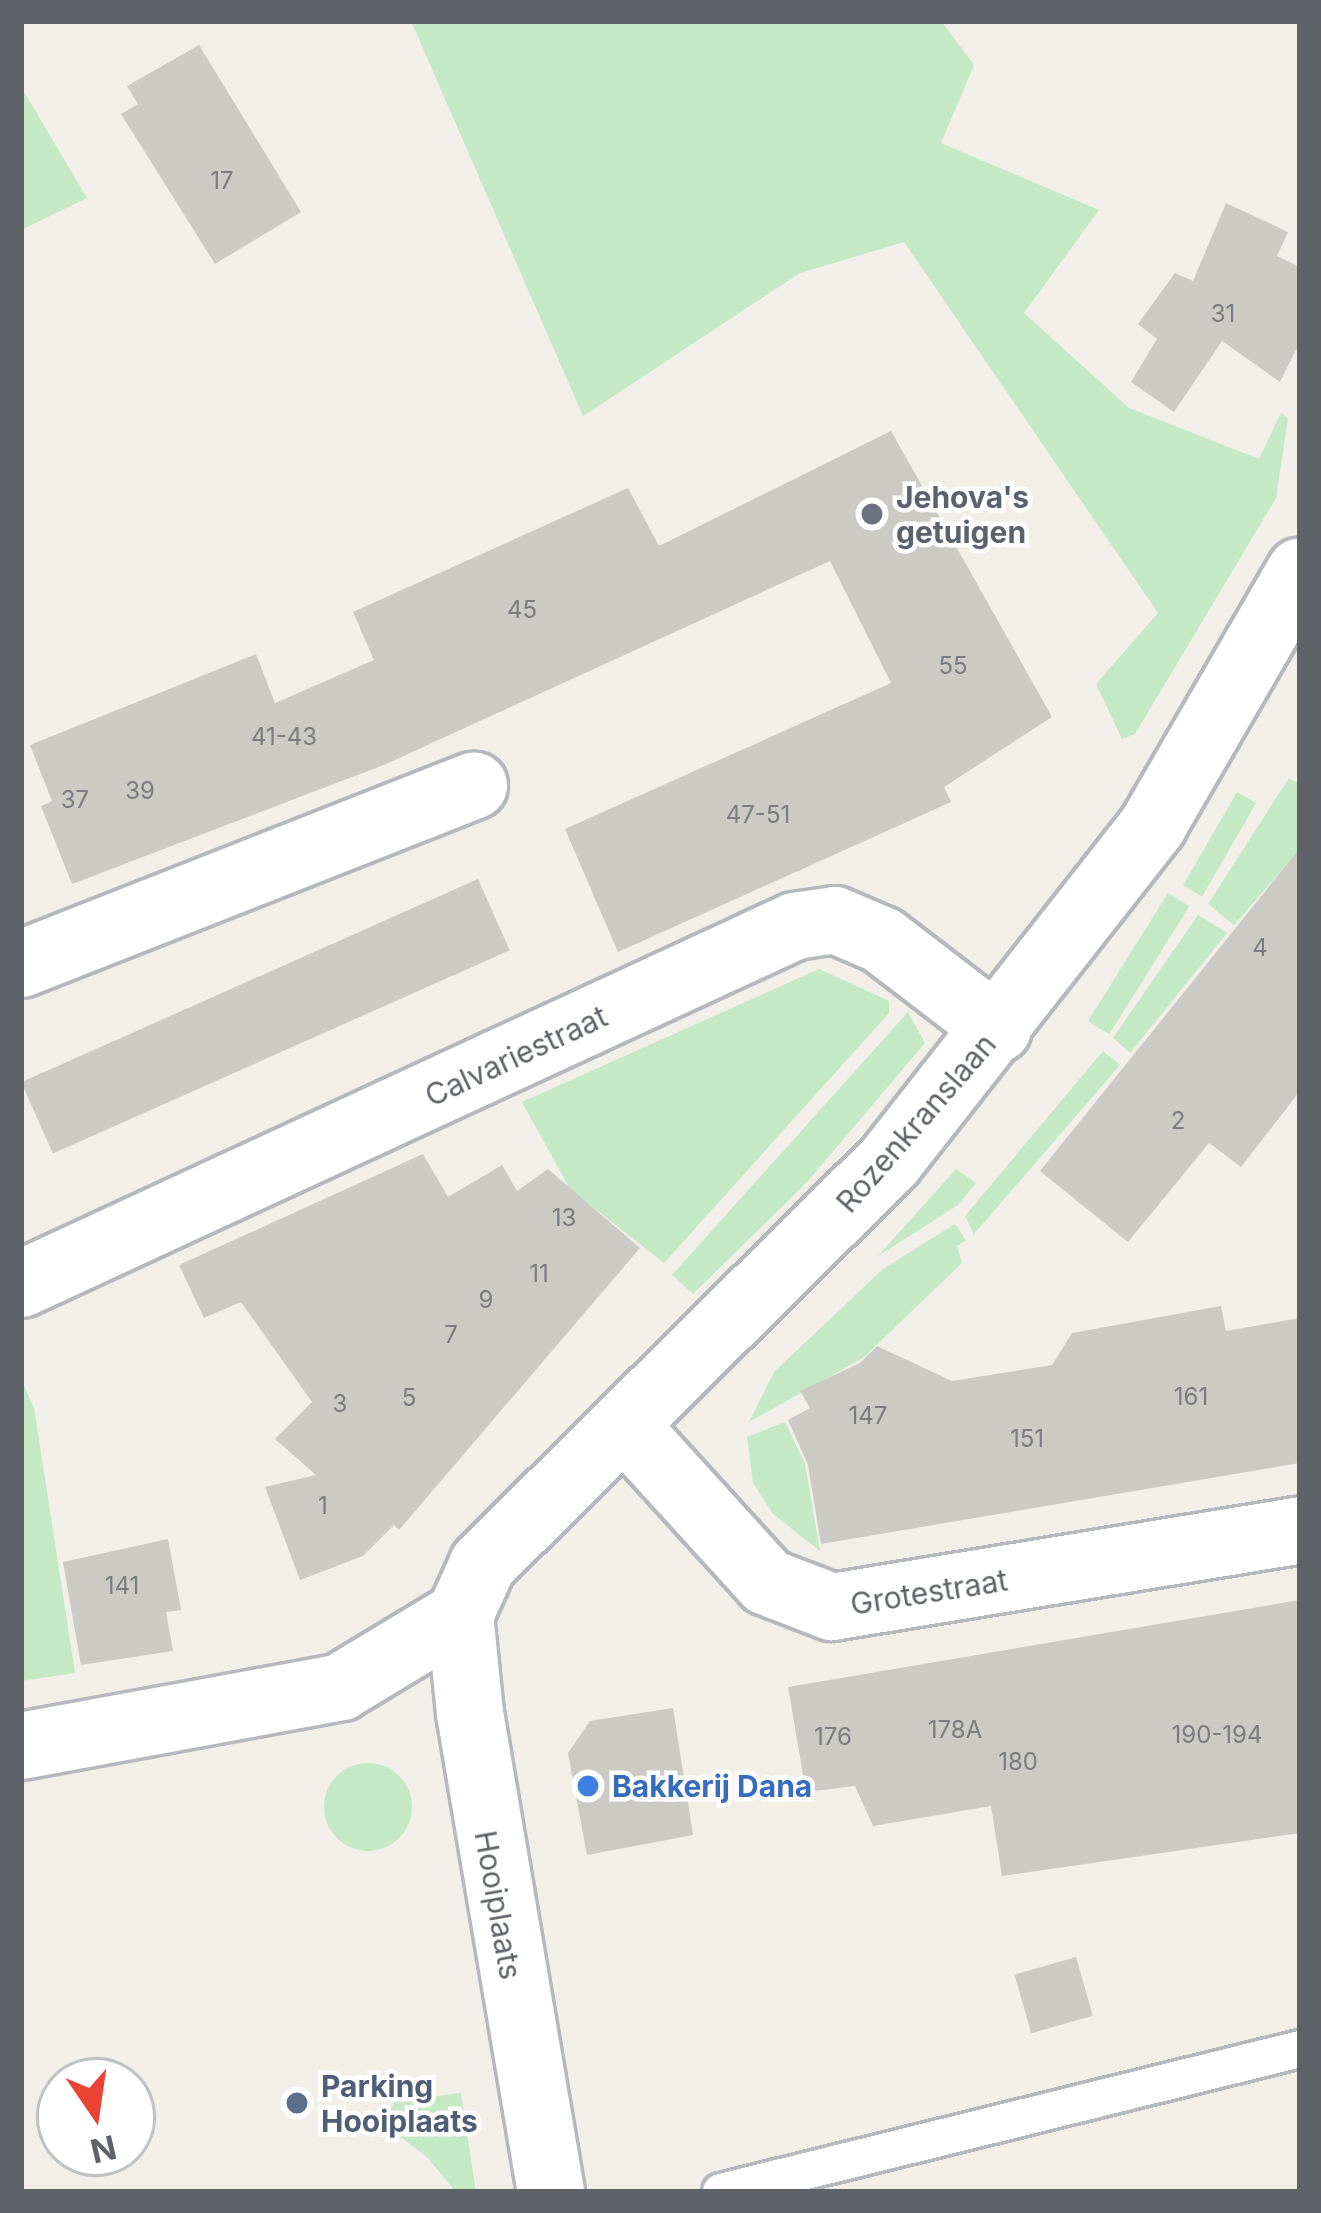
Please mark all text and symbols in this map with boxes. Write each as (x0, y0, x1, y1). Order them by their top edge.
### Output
house number: 17 (210, 167, 234, 195)
house number: 31 (1211, 300, 1235, 328)
place label: Jehova's getuigen (896, 479, 1029, 550)
marker: Jehova's getuigen (859, 501, 885, 527)
house number: 45 (507, 596, 537, 624)
house number: 55 (938, 652, 968, 680)
house number: 41-43 (251, 723, 317, 751)
house number: 39 (125, 777, 155, 805)
house number: 37 (61, 786, 89, 814)
house number: 47-51 (726, 801, 790, 829)
house number: 4 (1252, 934, 1268, 962)
street label: Calvariestraat (419, 998, 613, 1114)
street label: Rozenkranslaan (829, 1026, 1003, 1220)
house number: 2 (1171, 1107, 1185, 1135)
house number: 13 (552, 1204, 576, 1232)
house number: 11 (529, 1260, 549, 1288)
house number: 9 (479, 1286, 493, 1314)
house number: 7 (444, 1321, 458, 1349)
house number: 161 (1174, 1383, 1208, 1411)
house number: 5 (402, 1384, 416, 1412)
house number: 3 (333, 1390, 347, 1418)
house number: 147 (849, 1402, 887, 1430)
house number: 151 (1010, 1425, 1044, 1453)
house number: 1 (318, 1492, 328, 1520)
street label: Grotestraat (848, 1562, 1010, 1622)
house number: 141 (105, 1572, 139, 1600)
house number: 178A (928, 1716, 982, 1744)
house number: 190-194 (1172, 1721, 1262, 1749)
house number: 176 (814, 1723, 852, 1751)
house number: 180 (998, 1748, 1038, 1776)
place label: Bakkerij Dana (612, 1768, 812, 1804)
marker: Bakkerij Dana (575, 1773, 601, 1799)
street label: Hooiplaats (467, 1828, 529, 1982)
north arrow (36, 2057, 156, 2177)
place label: Parking Hooiplaats (321, 2068, 478, 2138)
marker: Parking Hooiplaats (284, 2090, 310, 2116)
text: N (87, 2127, 120, 2171)

